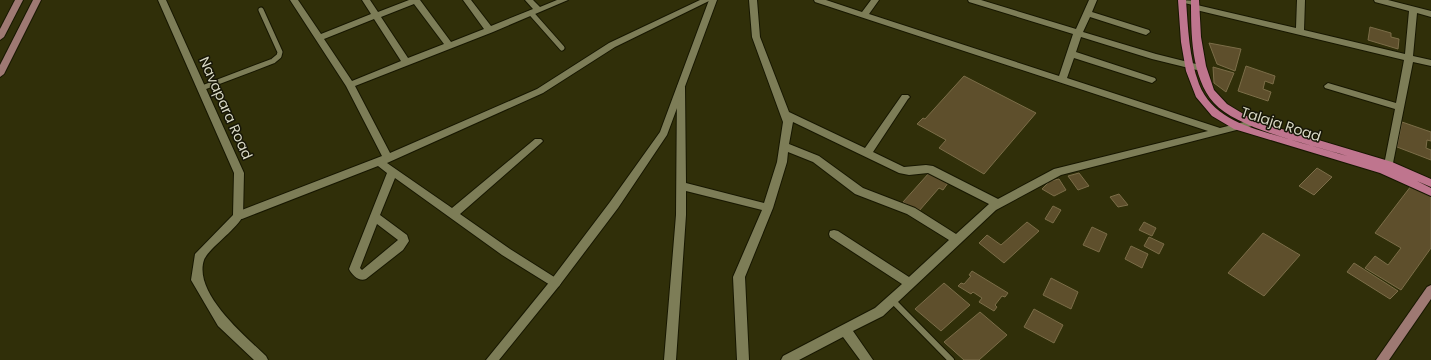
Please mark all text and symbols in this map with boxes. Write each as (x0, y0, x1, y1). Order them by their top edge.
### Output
street label: Navapara Road (194, 54, 258, 162)
street label: Talaja Road (1238, 102, 1324, 146)

